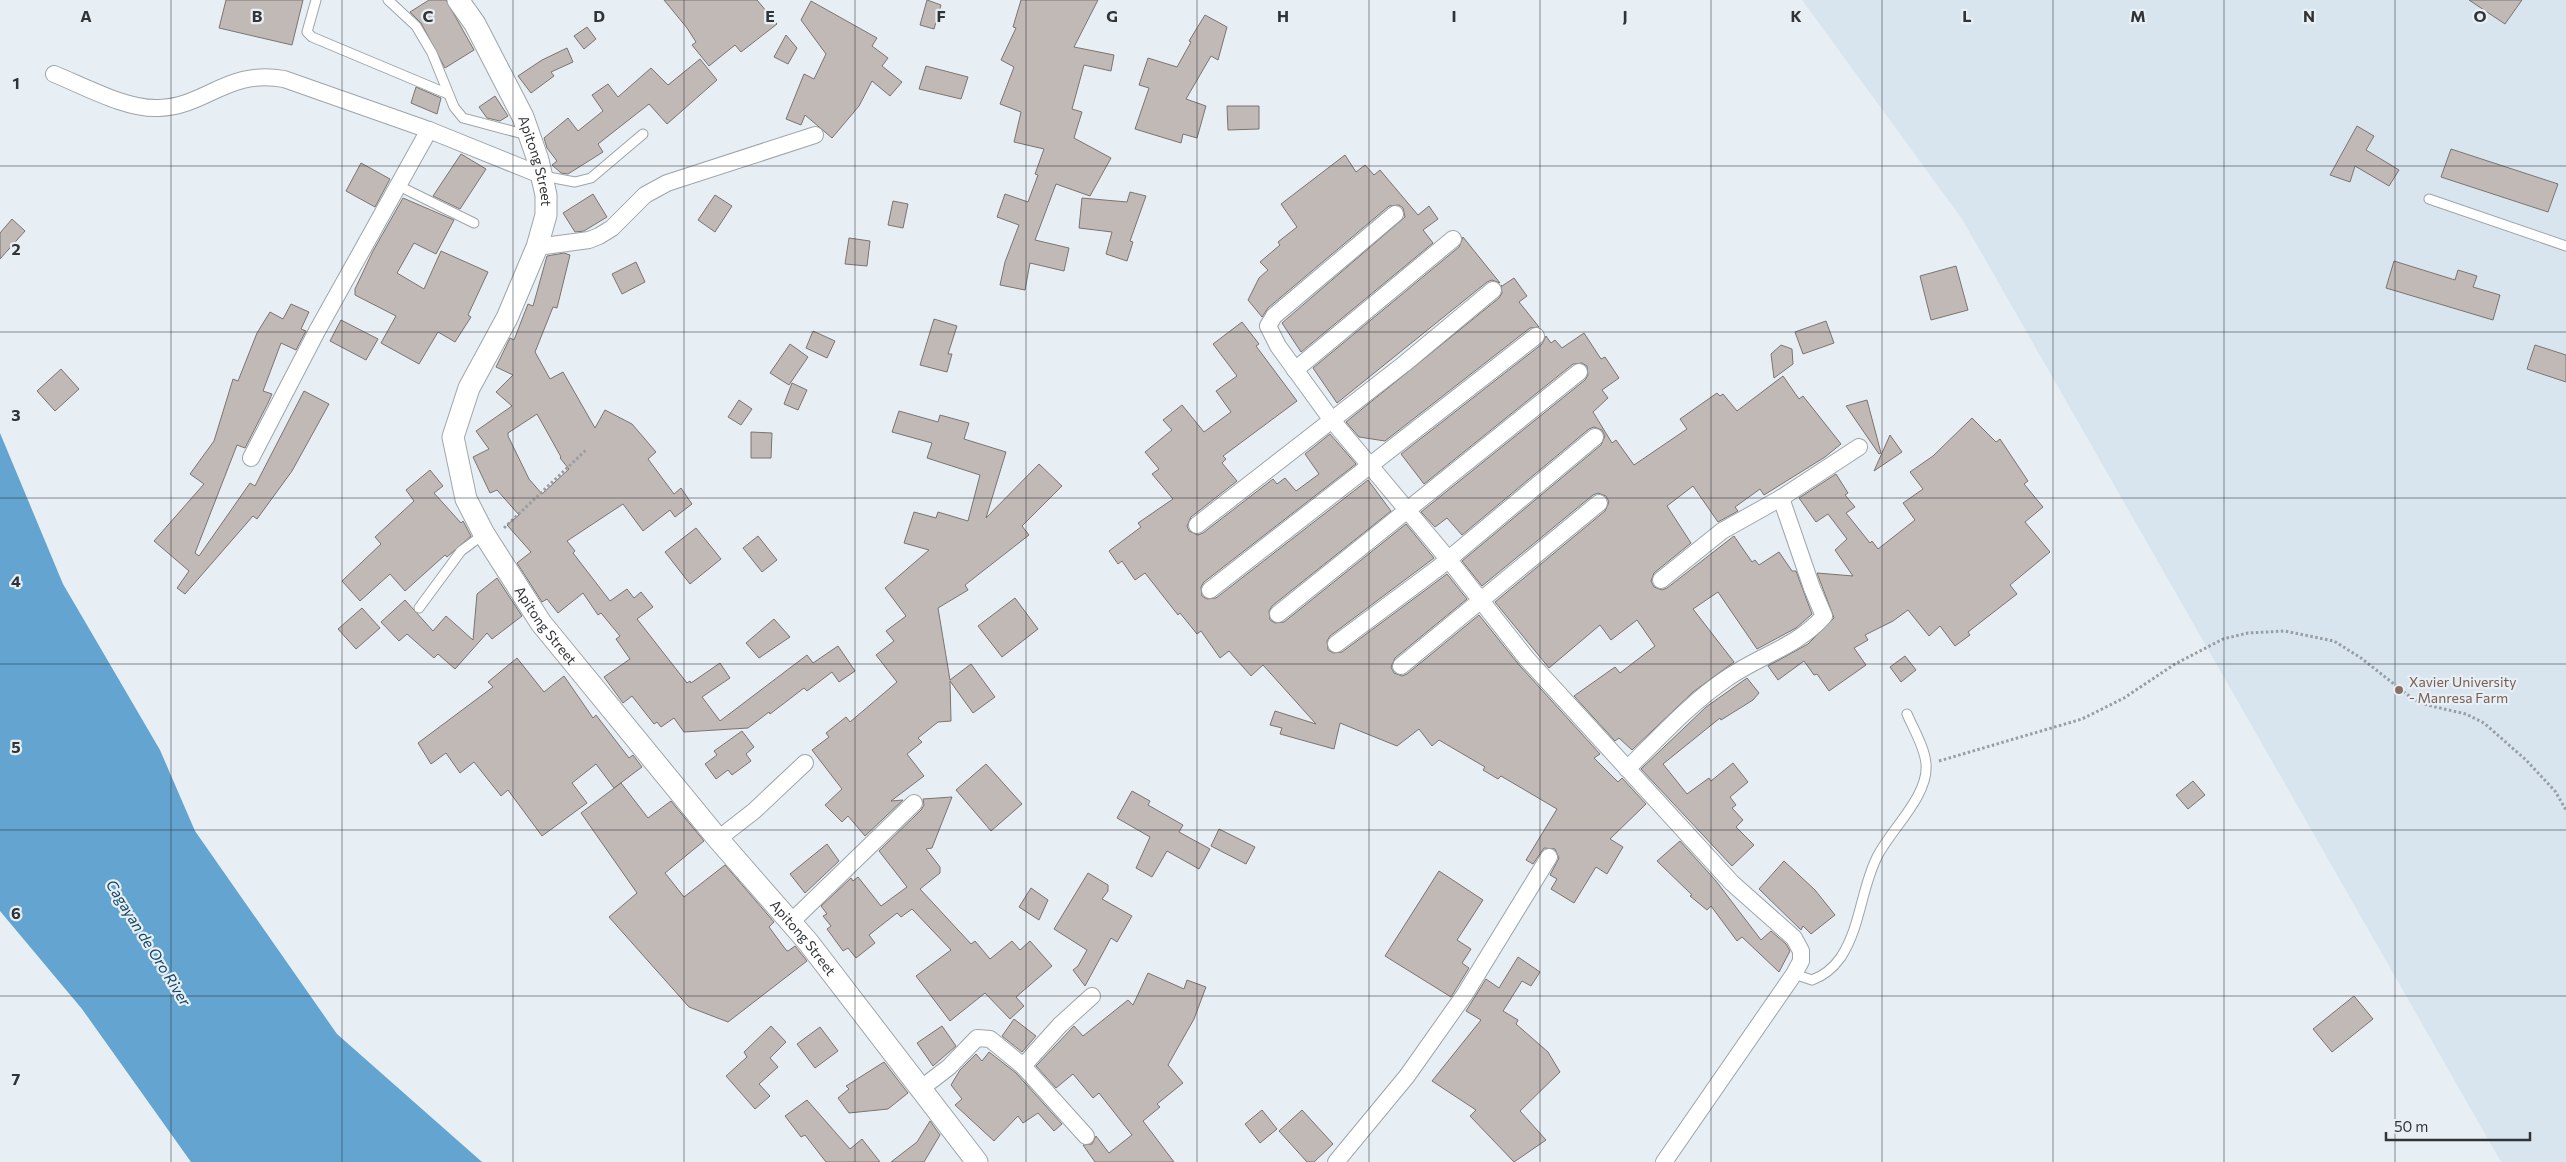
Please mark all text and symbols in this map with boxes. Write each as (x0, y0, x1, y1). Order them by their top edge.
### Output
text: A (80, 6, 92, 25)
text: B (252, 6, 263, 25)
text: C (423, 6, 434, 25)
text: D (593, 6, 605, 25)
text: E (765, 6, 775, 25)
text: F (936, 6, 946, 25)
text: G (1106, 6, 1118, 25)
text: H (1277, 6, 1289, 25)
text: I (1451, 6, 1457, 25)
text: J (1622, 6, 1628, 25)
text: K (1790, 6, 1802, 25)
text: L (1962, 6, 1972, 25)
text: M (2130, 6, 2146, 25)
text: N (2303, 6, 2315, 25)
text: O (2473, 6, 2487, 25)
text: 1 (12, 73, 20, 92)
street label: Apitong Street (515, 113, 555, 206)
text: 2 (11, 239, 21, 258)
text: 3 (11, 405, 21, 424)
text: 4 (11, 571, 21, 590)
street label: Apitong Street (512, 583, 581, 668)
place label: Xavier University - Manresa Farm (2409, 673, 2517, 706)
marker: Xavier University - Manresa Farm (2393, 684, 2405, 696)
text: 5 (11, 737, 21, 756)
water label: Cagayan de Oro River (103, 876, 195, 1010)
street label: Apitong Street (767, 896, 840, 979)
text: 6 (11, 903, 21, 922)
text: 7 (12, 1069, 21, 1088)
scale bar (2386, 1110, 2530, 1142)
text: 50 m (2394, 1117, 2428, 1135)

